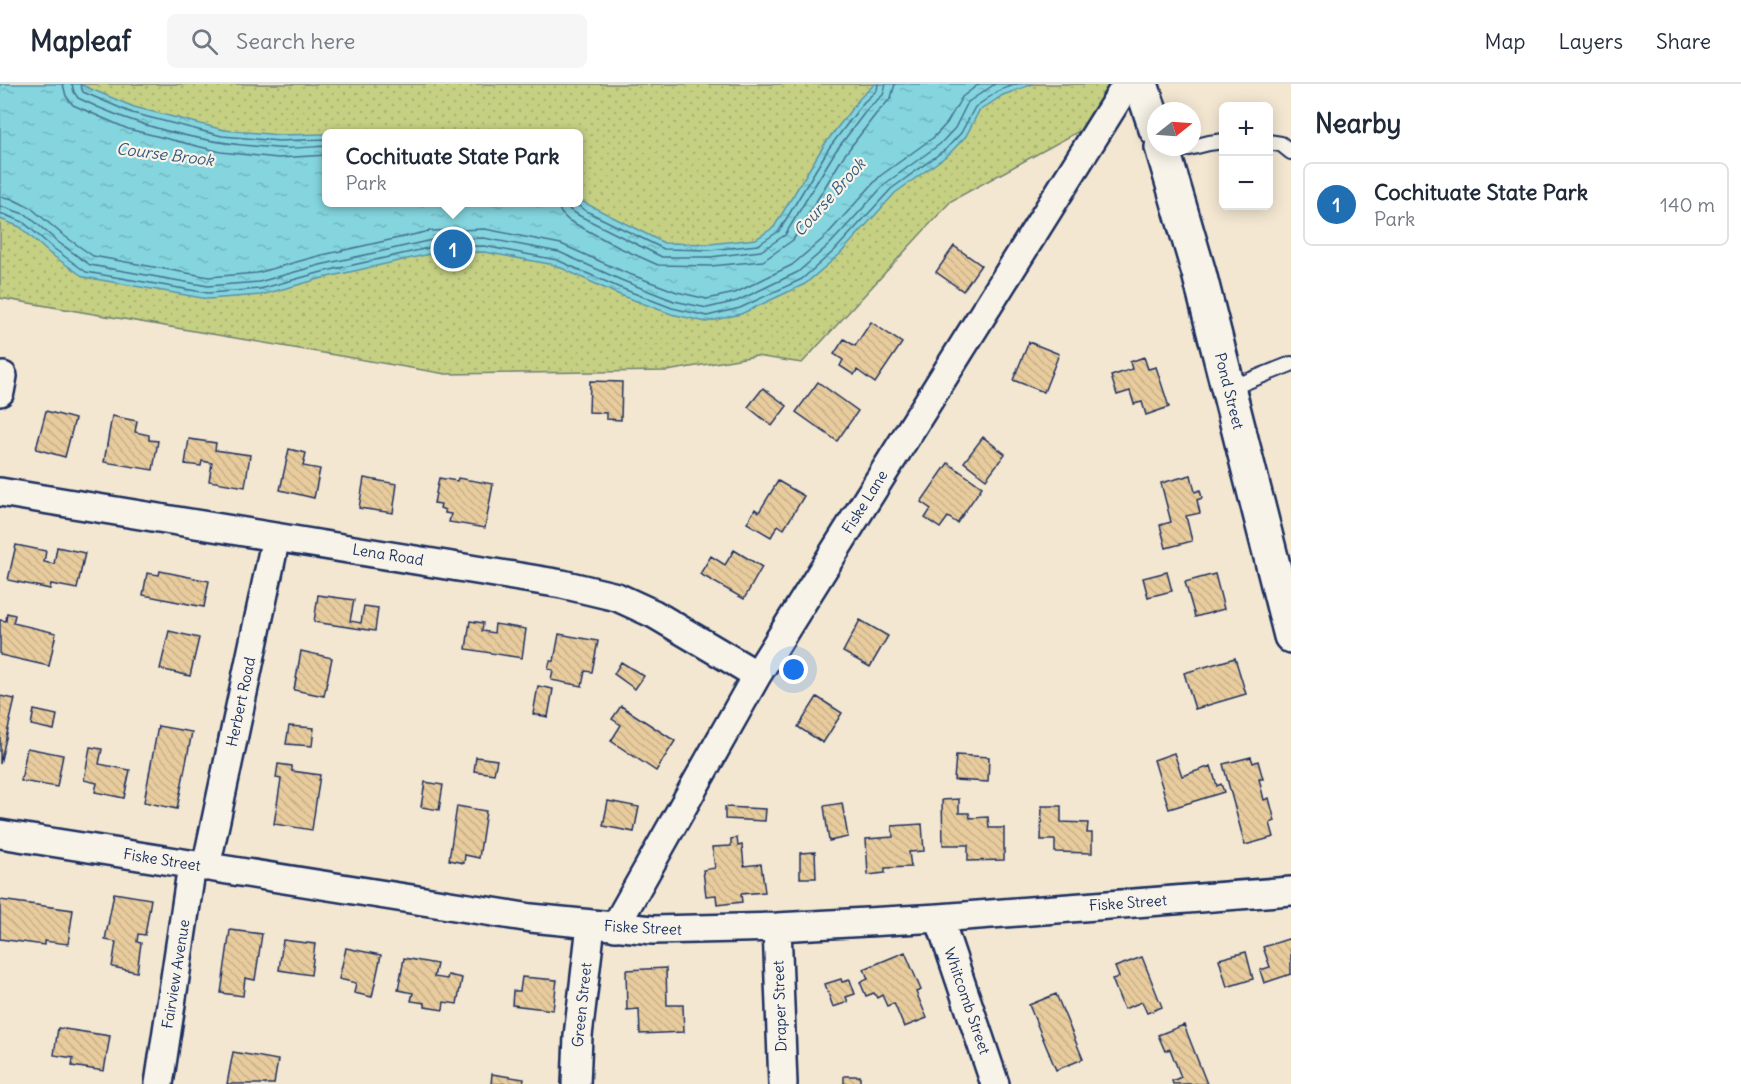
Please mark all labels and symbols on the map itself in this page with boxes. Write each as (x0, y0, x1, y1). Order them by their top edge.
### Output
north arrow (1147, 102, 1201, 156)
water label: Course Brook (115, 138, 217, 170)
water label: Course Brook (789, 153, 870, 240)
pin: 1 (434, 226, 472, 272)
street label: Pond Street (1211, 351, 1248, 431)
street label: Fiske Lane (838, 466, 892, 537)
street label: Lena Road (351, 540, 425, 570)
street label: Herbert Road (222, 655, 259, 748)
your location (779, 655, 808, 684)
street label: Fiske Street (122, 844, 202, 875)
street label: Fiske Street (1088, 890, 1167, 915)
street label: Fiske Street (604, 916, 682, 939)
street label: Fairview Avenue (158, 918, 194, 1030)
street label: Whitcomb Street (940, 945, 995, 1057)
street label: Draper Street (768, 960, 791, 1052)
street label: Green Street (568, 962, 595, 1048)

